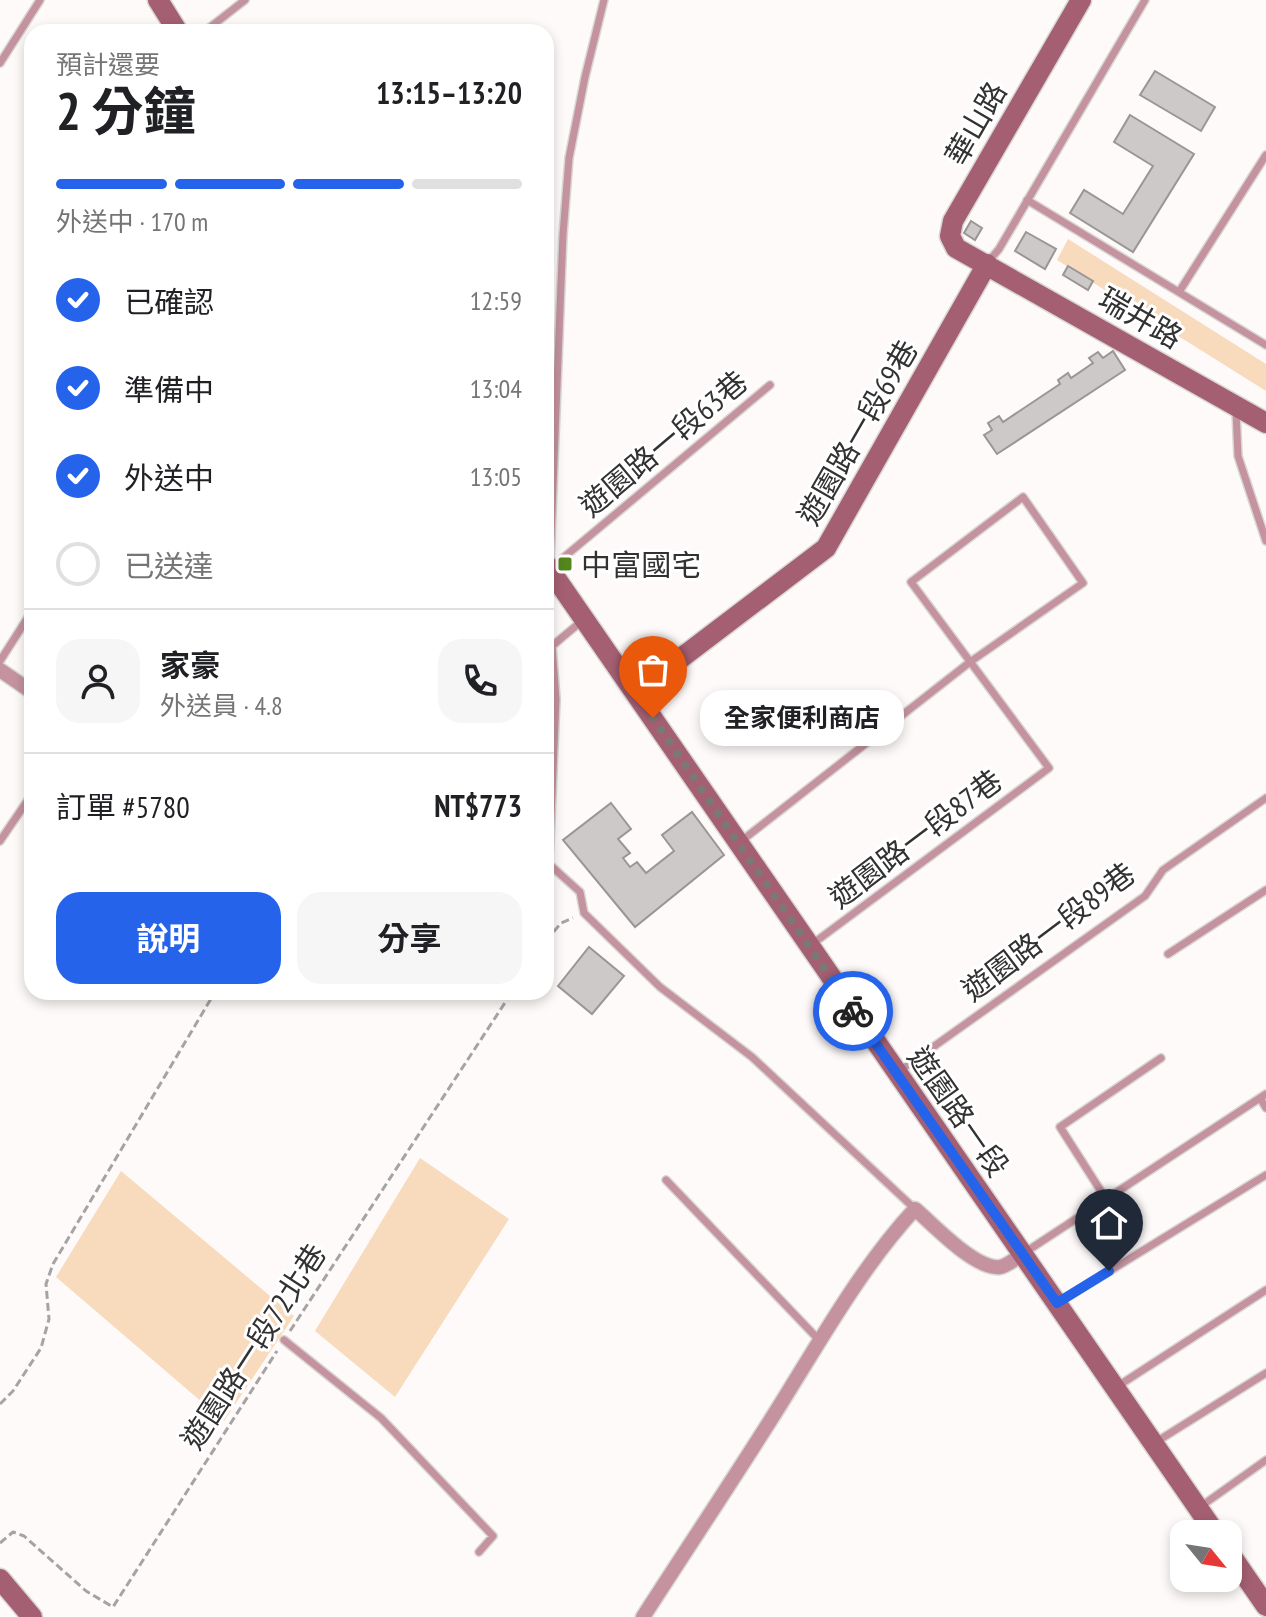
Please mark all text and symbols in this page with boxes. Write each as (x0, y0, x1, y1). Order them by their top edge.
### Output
text: 預計還要 (56, 48, 160, 81)
text: 13:15–13:20 (376, 73, 522, 112)
street label: 華山路 (936, 74, 1014, 172)
text: 2 分鐘 (56, 77, 196, 144)
text: 外送中 · 170 m (56, 205, 208, 238)
icon: check (56, 278, 100, 322)
street label: 瑞井路 (1092, 278, 1190, 356)
text: 已確認 (124, 282, 214, 321)
text: 12:59 (470, 284, 522, 317)
street label: 遊園路一段69巷 (788, 333, 926, 531)
street label: 遊園路一段63巷 (571, 362, 755, 524)
icon: check (56, 366, 100, 410)
text: 準備中 (124, 370, 214, 409)
text: 13:04 (470, 372, 522, 405)
icon: check (56, 454, 100, 498)
text: 外送中 (124, 458, 214, 497)
text: 13:05 (470, 460, 522, 493)
place label: 中富國宅 (581, 545, 701, 584)
text: 已送達 (124, 546, 214, 585)
marker: 中富國宅 (556, 555, 574, 573)
pin (619, 636, 687, 718)
button: person (56, 639, 140, 723)
button: phone (438, 639, 522, 723)
text: 家豪 (160, 645, 220, 684)
icon: bag (631, 648, 675, 692)
text: 外送員 · 4.8 (160, 689, 283, 722)
callout: 全家便利商店 (701, 690, 905, 746)
text: 全家便利商店 (724, 701, 880, 734)
street label: 遊園路一段87巷 (821, 760, 1009, 916)
text: NT$773 (434, 786, 522, 825)
text: 訂單 #5780 (56, 787, 190, 826)
street label: 遊園路一段89巷 (954, 853, 1142, 1009)
button: 說明 (56, 892, 281, 984)
button: 分享 (297, 892, 522, 984)
courier (813, 971, 893, 1051)
icon: bike (831, 989, 875, 1033)
street label: 遊園路一段 (900, 1038, 1018, 1184)
pin (1075, 1189, 1143, 1271)
icon: home (1087, 1201, 1131, 1245)
street label: 遊園路一段72北巷 (172, 1236, 334, 1456)
north arrow (1170, 1520, 1242, 1592)
map controls (1170, 1520, 1242, 1592)

